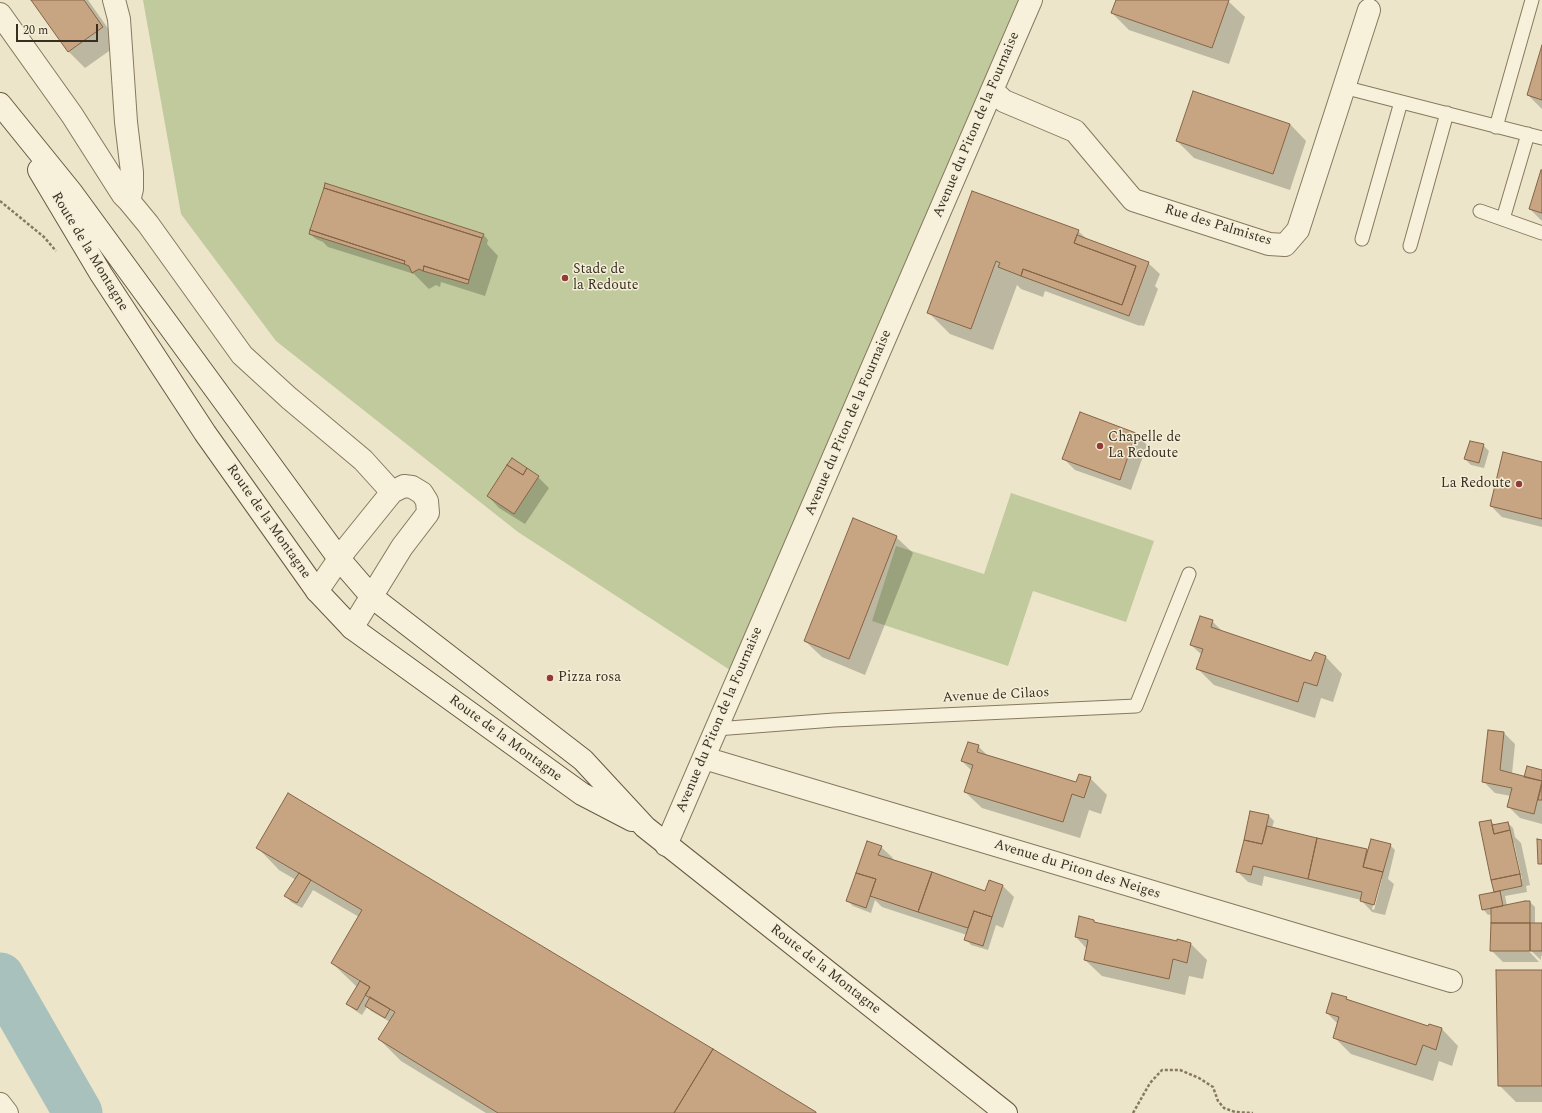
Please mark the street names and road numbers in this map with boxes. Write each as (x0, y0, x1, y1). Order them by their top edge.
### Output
street label: Avenue du Piton de la Fournaise (930, 30, 1024, 220)
street label: Route de la Montagne (47, 189, 131, 315)
street label: Rue des Palmistes (1162, 202, 1274, 250)
street label: Avenue du Piton de la Fournaise (802, 328, 896, 518)
street label: Route de la Montagne (222, 462, 314, 582)
street label: Avenue du Piton de la Fournaise (673, 625, 767, 815)
street label: Avenue de Cilaos (942, 685, 1050, 707)
street label: Route de la Montagne (445, 692, 565, 786)
street label: Avenue du Piton des Neiges (992, 837, 1162, 903)
street label: Route de la Montagne (766, 922, 884, 1018)

